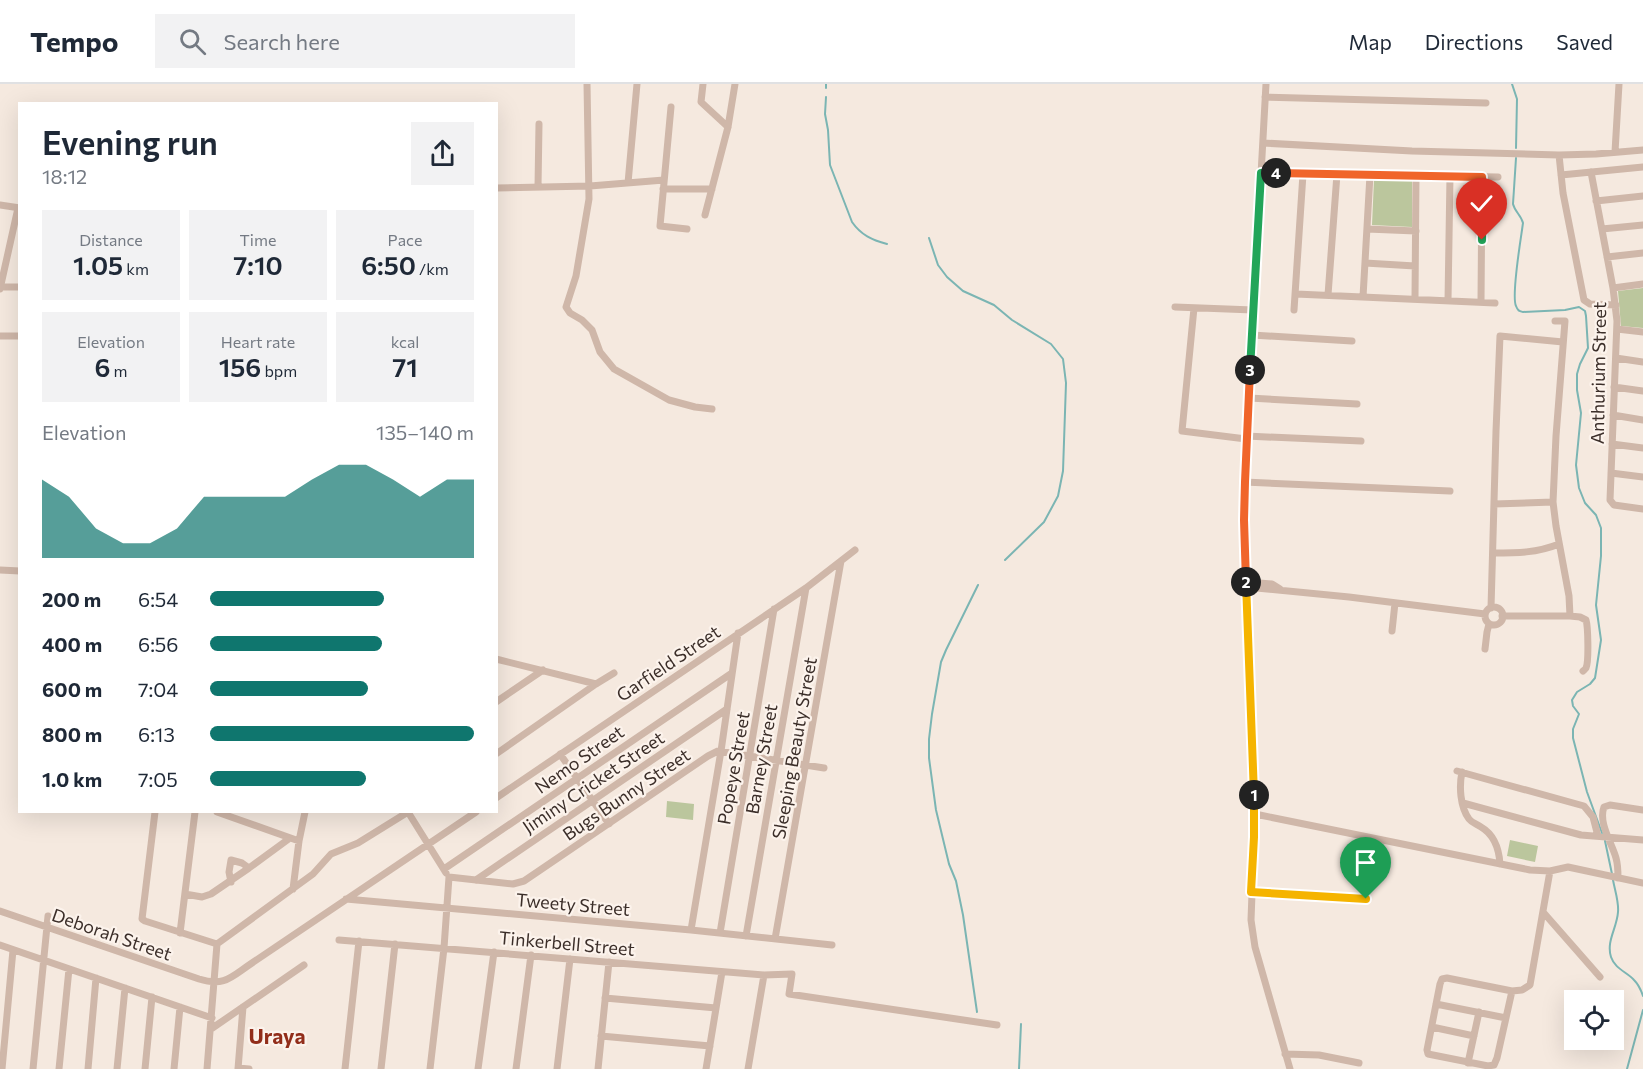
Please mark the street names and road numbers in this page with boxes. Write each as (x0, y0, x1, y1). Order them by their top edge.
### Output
street label: Anthurium Street (1586, 302, 1610, 444)
street label: Garfield Street (612, 620, 724, 706)
street label: Sleeping Beauty Street (767, 655, 821, 841)
street label: Barney Street (740, 702, 782, 816)
street label: Popeye Street (712, 710, 754, 826)
street label: Nemo Street (530, 720, 628, 798)
street label: Jiminy Cricket Street (518, 726, 668, 838)
street label: Bugs Bunny Street (558, 743, 694, 845)
street label: Tweety Street (515, 888, 631, 920)
street label: Deborah Street (49, 903, 175, 965)
street label: Tinkerbell Street (498, 926, 636, 960)

